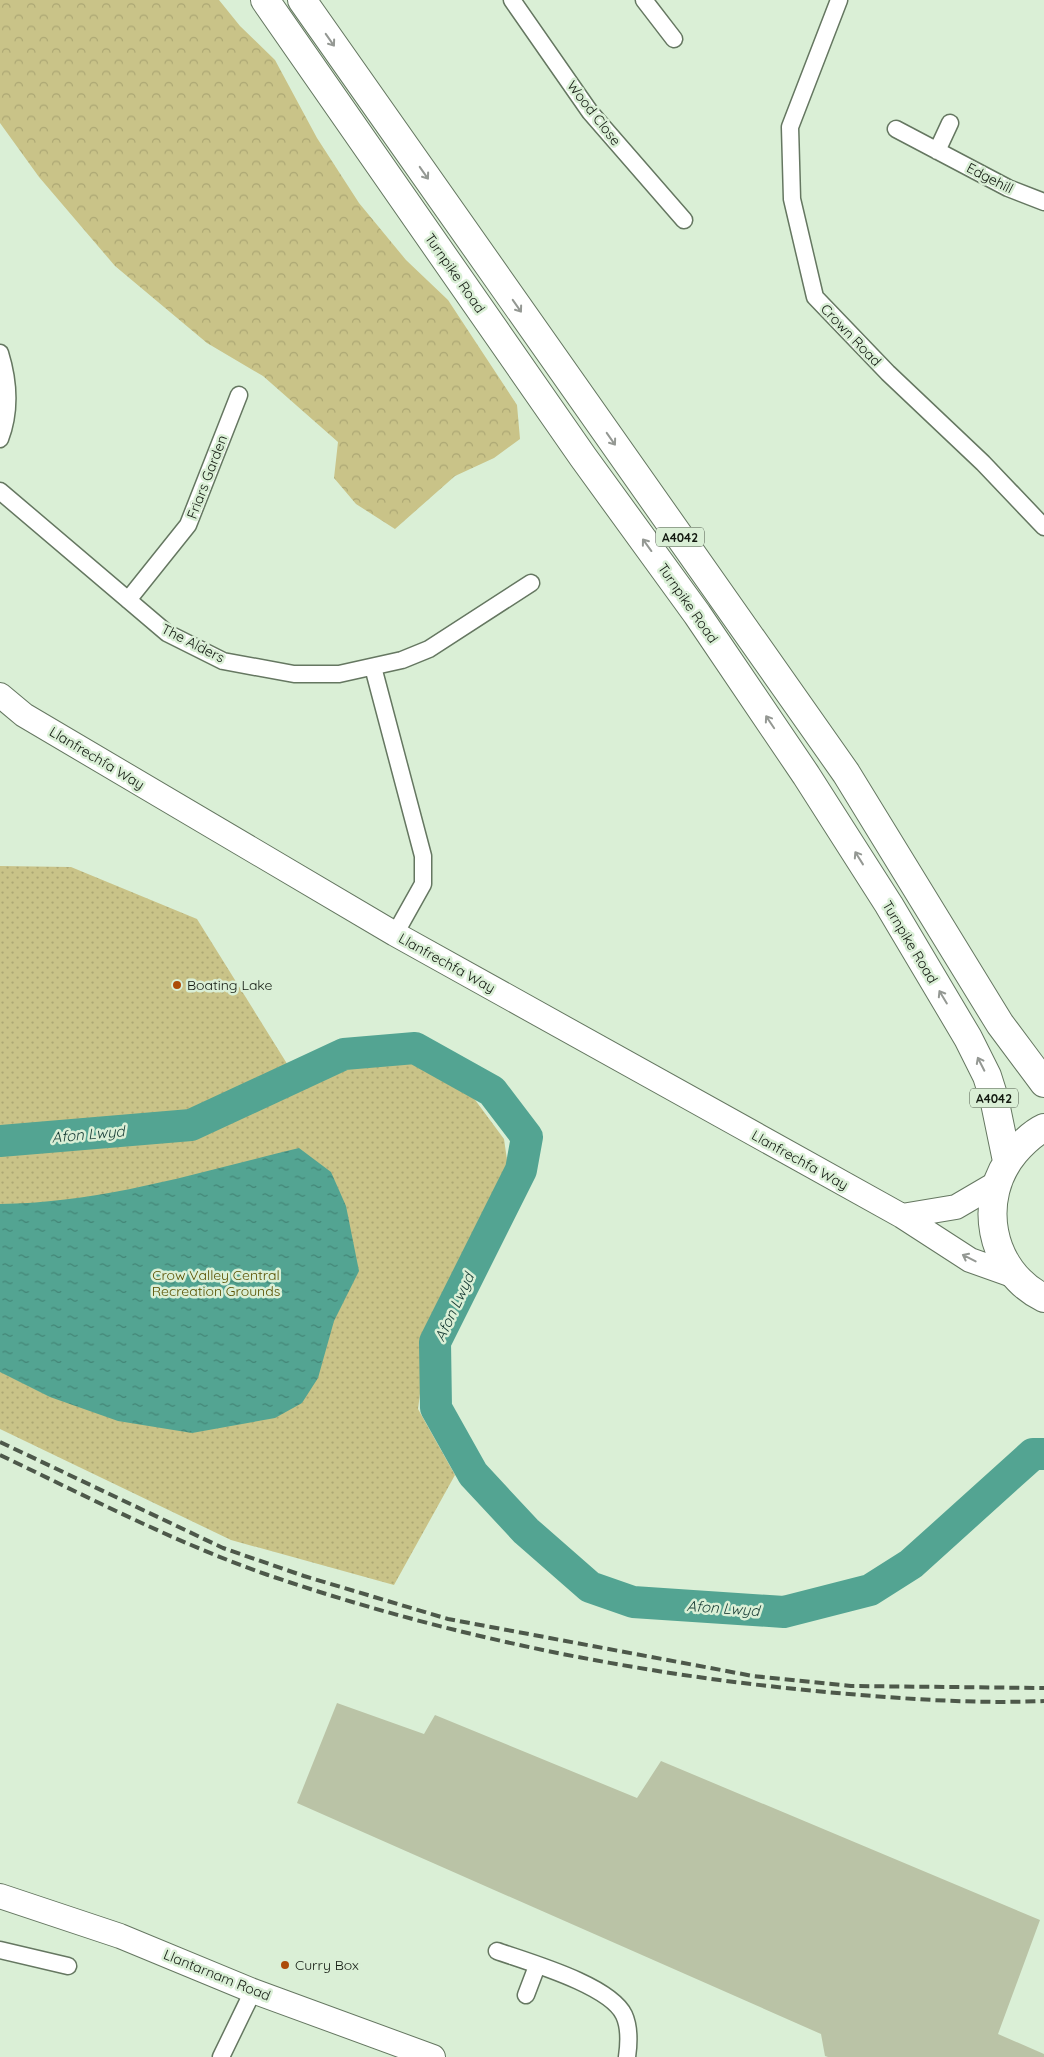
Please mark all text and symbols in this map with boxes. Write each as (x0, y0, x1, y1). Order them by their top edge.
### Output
one-way arrow (325, 33, 335, 47)
street label: Wood Close (563, 77, 625, 149)
street label: Edgehill (964, 159, 1016, 197)
one-way arrow (419, 166, 429, 180)
street label: Turnpike Road (421, 230, 489, 316)
one-way arrow (512, 299, 522, 313)
street label: Crown Road (817, 300, 885, 370)
street label: Friars Garden (183, 432, 231, 522)
one-way arrow (606, 432, 616, 446)
road number: A4042 (656, 528, 704, 546)
one-way arrow (642, 538, 652, 552)
street label: Turnpike Road (654, 560, 722, 646)
street label: The Alders (158, 619, 228, 667)
one-way arrow (765, 715, 775, 729)
street label: Llanfrechfa Way (46, 723, 148, 793)
one-way arrow (853, 851, 864, 865)
street label: Turnpike Road (878, 897, 942, 987)
street label: Llanfrechfa Way (396, 929, 498, 997)
place label: Boating Lake (187, 976, 273, 994)
marker: Boating Lake (171, 979, 183, 991)
one-way arrow (938, 990, 948, 1004)
one-way arrow (976, 1057, 985, 1072)
road number: A4042 (970, 1088, 1018, 1108)
water label: Afon Lwyd (51, 1121, 127, 1147)
street label: Llanfrechfa Way (749, 1126, 851, 1194)
one-way arrow (962, 1253, 977, 1262)
park label: Crow Valley Central Recreation Grounds (152, 1266, 280, 1300)
water label: Afon Lwyd (430, 1268, 479, 1344)
water label: Afon Lwyd (686, 1596, 762, 1620)
street label: Llantarnam Road (161, 1945, 273, 2005)
place label: Curry Box (295, 1956, 359, 1974)
marker: Curry Box (279, 1959, 291, 1971)

